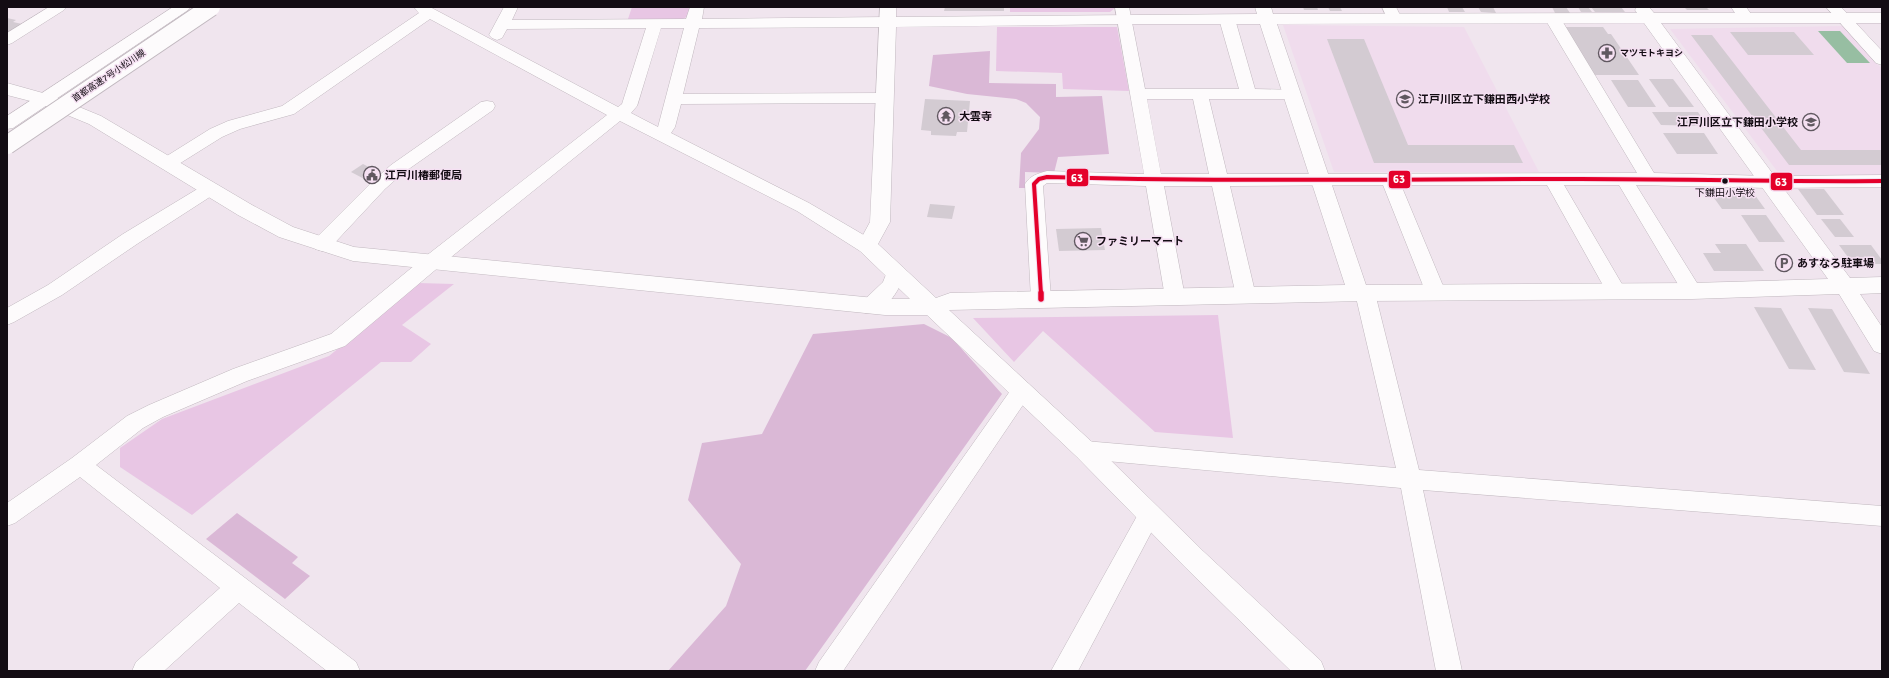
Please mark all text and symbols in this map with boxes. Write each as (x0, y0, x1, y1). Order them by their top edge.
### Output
pharmacy icon: マツモトキヨシ (1597, 43, 1617, 63)
street label: 首都高速7号小松川線 (70, 47, 148, 105)
place label: マツモトキヨシ (1620, 48, 1683, 59)
school or university icon: 江戸川区立下鎌田西小学校 (1395, 89, 1415, 109)
place label: 江戸川区立下鎌田西小学校 (1418, 93, 1550, 106)
temple icon: 大雲寺 (936, 106, 956, 126)
place label: 大雲寺 (959, 110, 992, 123)
school or university icon: 江戸川区立下鎌田小学校 (1801, 112, 1821, 132)
place label: 江戸川区立下鎌田小学校 (1677, 116, 1798, 129)
public building icon: 江戸川椿郵便局 (362, 165, 382, 185)
line badge: 63 (1066, 168, 1089, 187)
place label: 江戸川椿郵便局 (385, 169, 462, 182)
line badge: 63 (1388, 170, 1411, 189)
text: 63 (1071, 172, 1083, 185)
line badge: 63 (1770, 172, 1793, 191)
text: 63 (1393, 173, 1405, 186)
marker: 下鎌田小学校 (1720, 176, 1730, 186)
text: 63 (1775, 176, 1787, 189)
place label: 下鎌田小学校 (1695, 187, 1755, 199)
supermarket icon: ファミリーマート (1073, 231, 1093, 251)
place label: ファミリーマート (1096, 235, 1184, 248)
parking icon: あすなろ駐車場 (1774, 253, 1794, 273)
place label: あすなろ駐車場 (1797, 257, 1874, 270)

